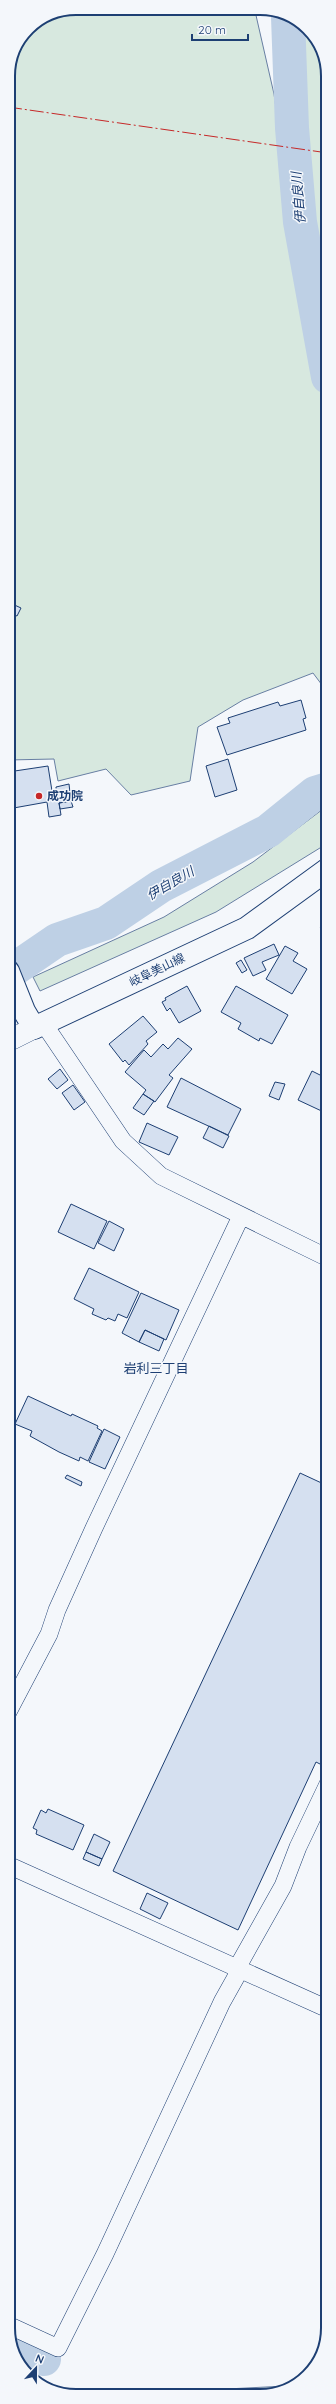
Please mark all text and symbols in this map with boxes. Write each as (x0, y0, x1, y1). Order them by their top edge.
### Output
scale bar (192, 16, 248, 42)
text: 20 m (198, 22, 226, 37)
water label: 伊自良川 (288, 169, 308, 225)
place label: 成功院 (47, 788, 83, 803)
marker: 成功院 (34, 791, 44, 801)
water label: 伊自良川 (143, 862, 198, 903)
street label: 岐阜美山線 (127, 950, 187, 989)
district label: 岩利三丁目 (123, 1360, 189, 1376)
north arrow (16, 2348, 56, 2388)
text: N (33, 2351, 46, 2367)

